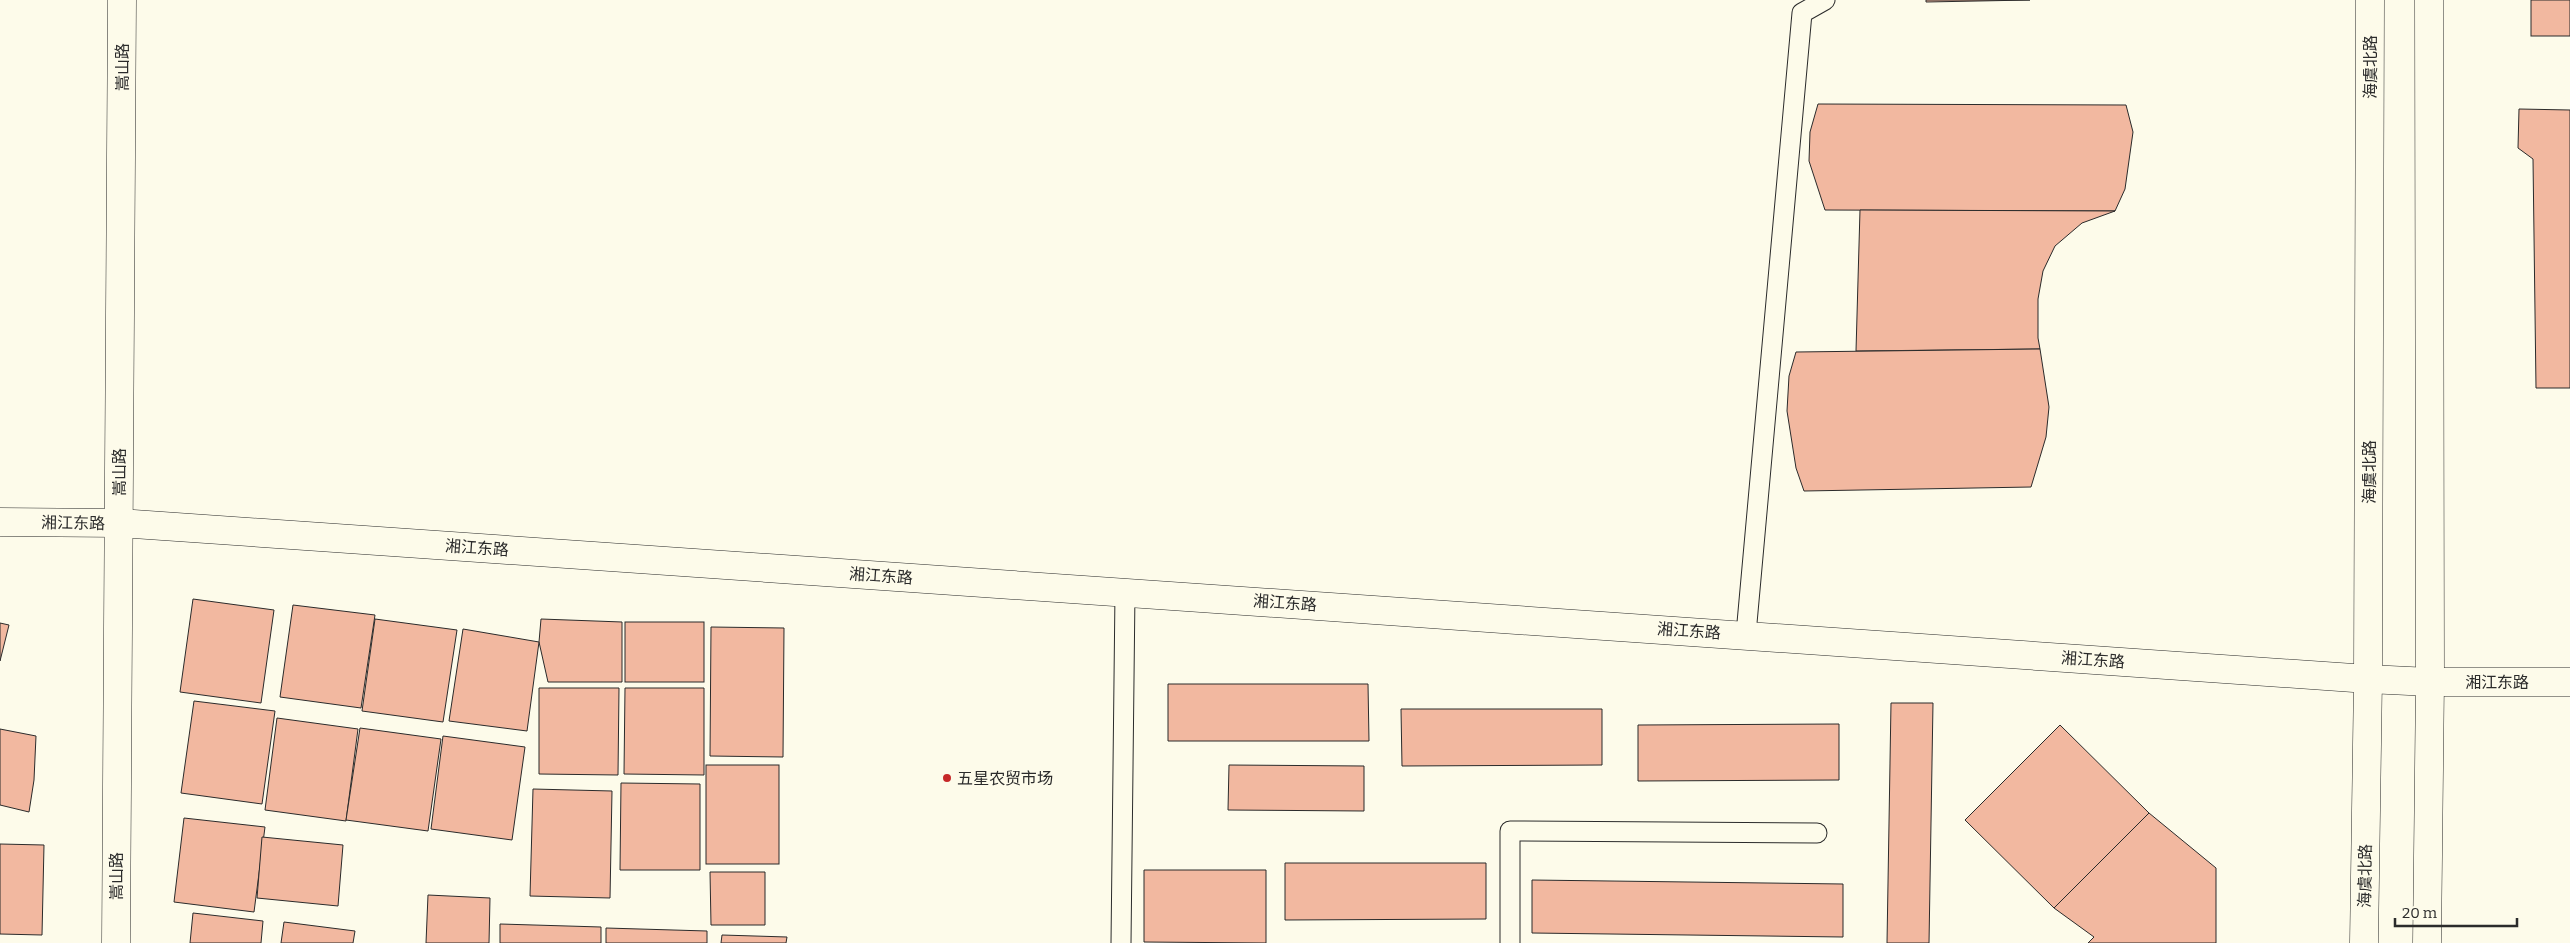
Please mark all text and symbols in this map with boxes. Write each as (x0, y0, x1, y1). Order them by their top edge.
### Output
street label: 海虞北路 (2361, 35, 2380, 99)
street label: 嵩山路 (113, 43, 132, 91)
street label: 海虞北路 (2360, 440, 2379, 504)
street label: 嵩山路 (110, 448, 129, 496)
street label: 湘江东路 (41, 513, 105, 533)
street label: 湘江东路 (444, 536, 510, 560)
street label: 湘江东路 (848, 564, 914, 588)
street label: 湘江东路 (1252, 591, 1318, 615)
street label: 湘江东路 (1656, 619, 1722, 643)
street label: 湘江东路 (2060, 648, 2126, 672)
street label: 湘江东路 (2465, 673, 2529, 692)
place label: 五星农贸市场 (957, 769, 1053, 788)
marker: 五星农贸市场 (941, 772, 953, 784)
street label: 海虞北路 (2355, 844, 2375, 908)
street label: 嵩山路 (107, 852, 126, 900)
scale bar (2395, 896, 2518, 928)
text: 20 m (2402, 904, 2438, 922)

